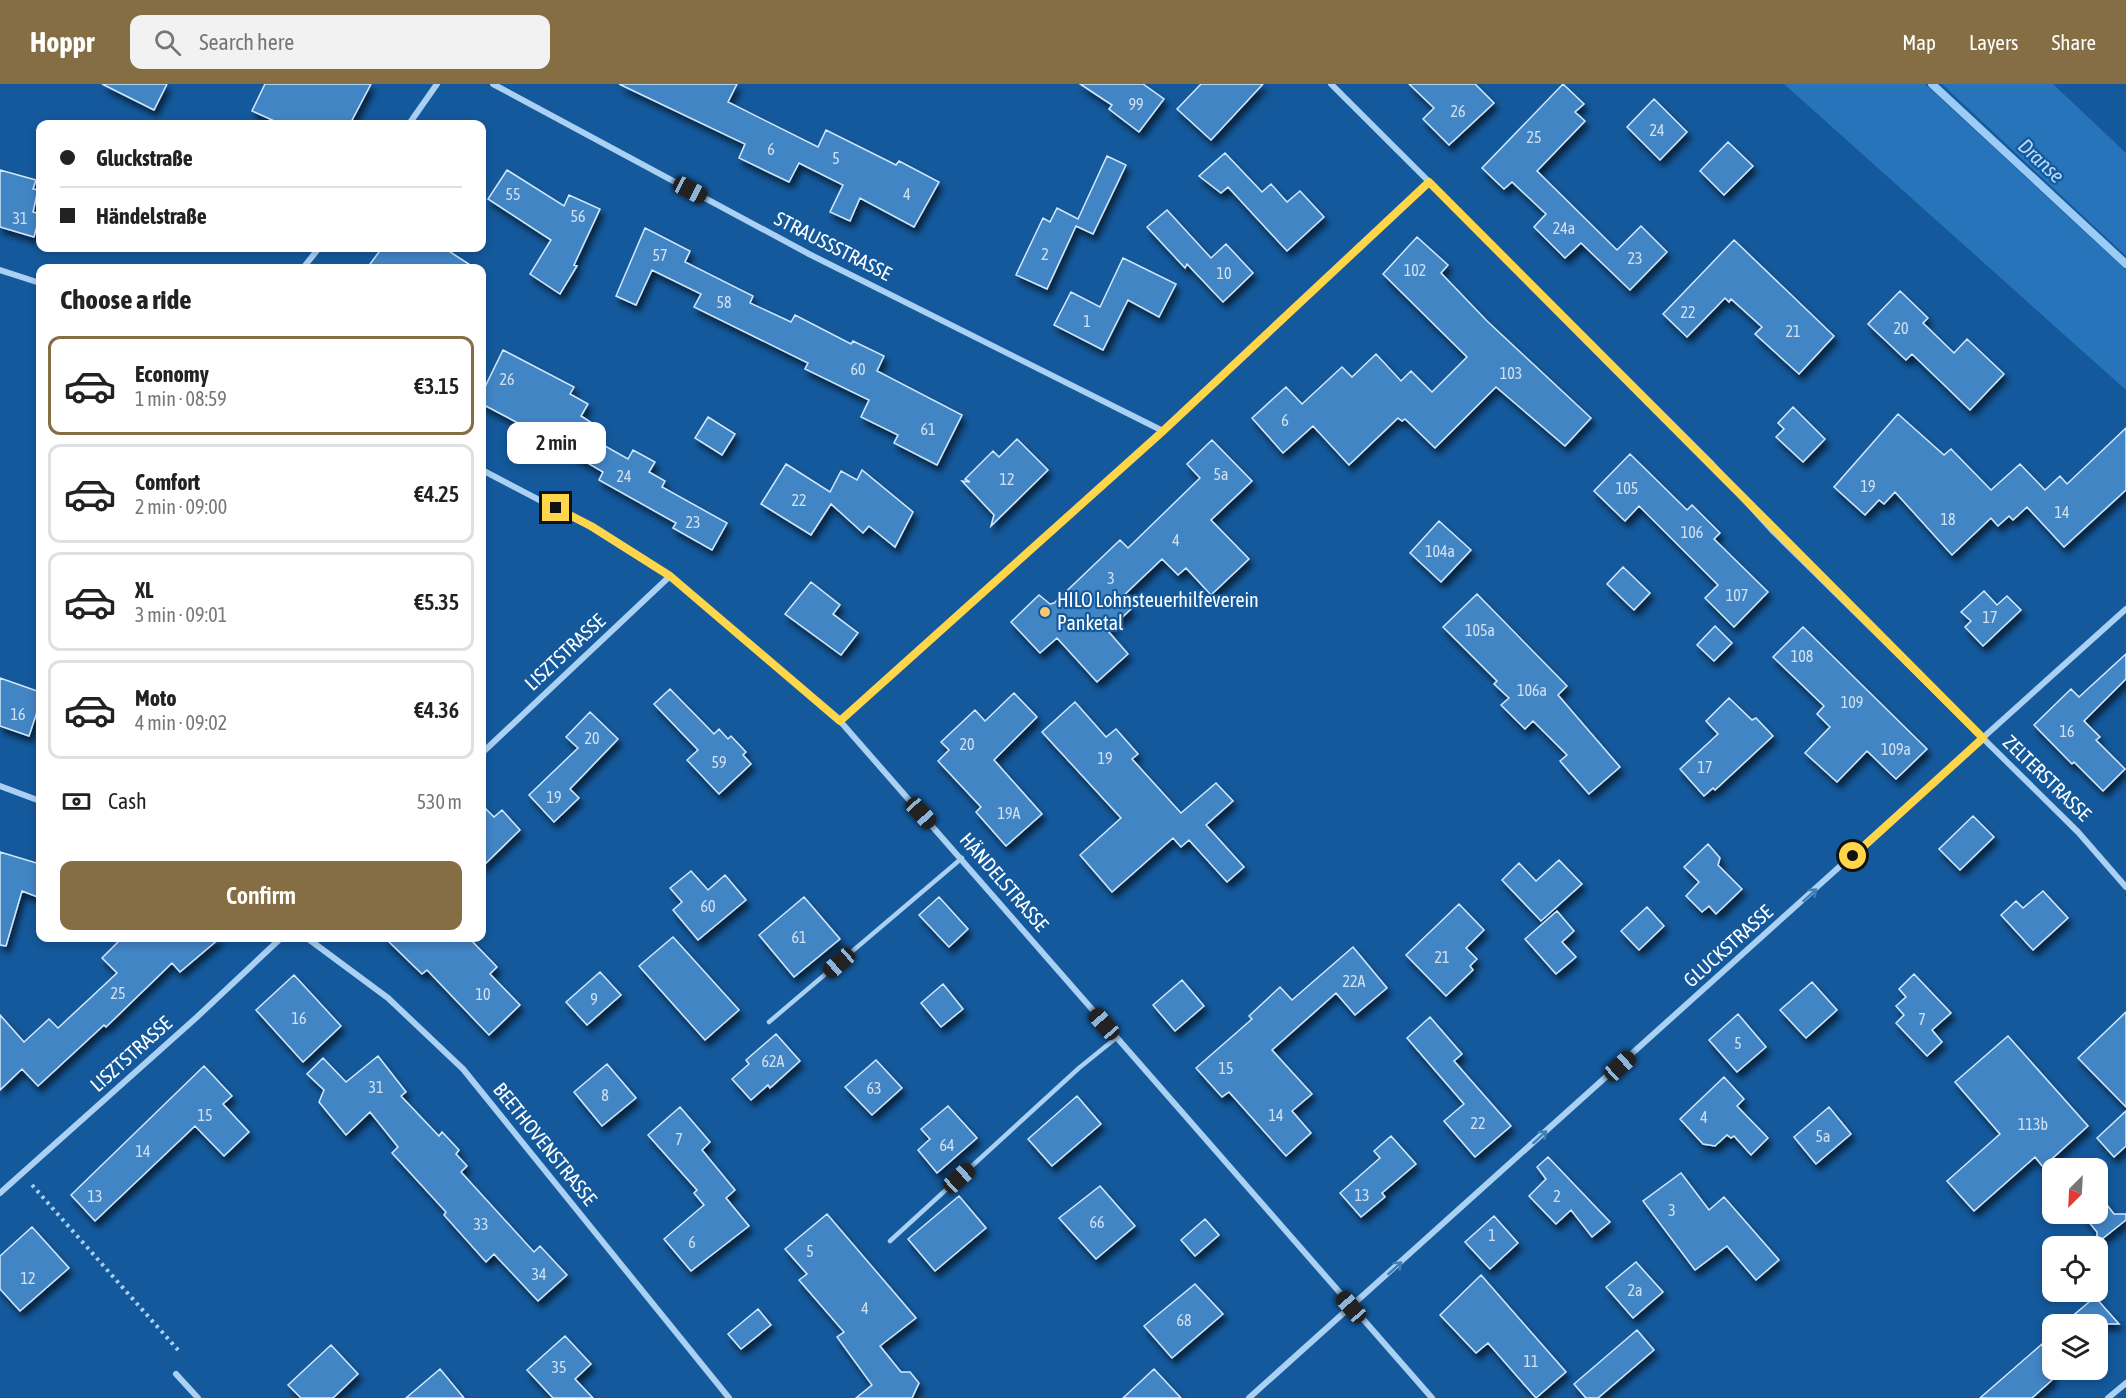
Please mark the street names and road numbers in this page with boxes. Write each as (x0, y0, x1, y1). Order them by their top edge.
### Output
street label: STRAUSSSTRASSE (771, 206, 896, 285)
street label: LISZTSTRASSE (520, 608, 610, 695)
street label: ZELTERSTRASSE (1999, 730, 2096, 826)
street label: HÄNDELSTRASSE (955, 828, 1054, 936)
street label: GLUCKSTRASSE (1679, 900, 1777, 991)
street label: LISZTSTRASSE (85, 1011, 176, 1096)
street label: BEETHOVENSTRASSE (489, 1078, 602, 1210)

